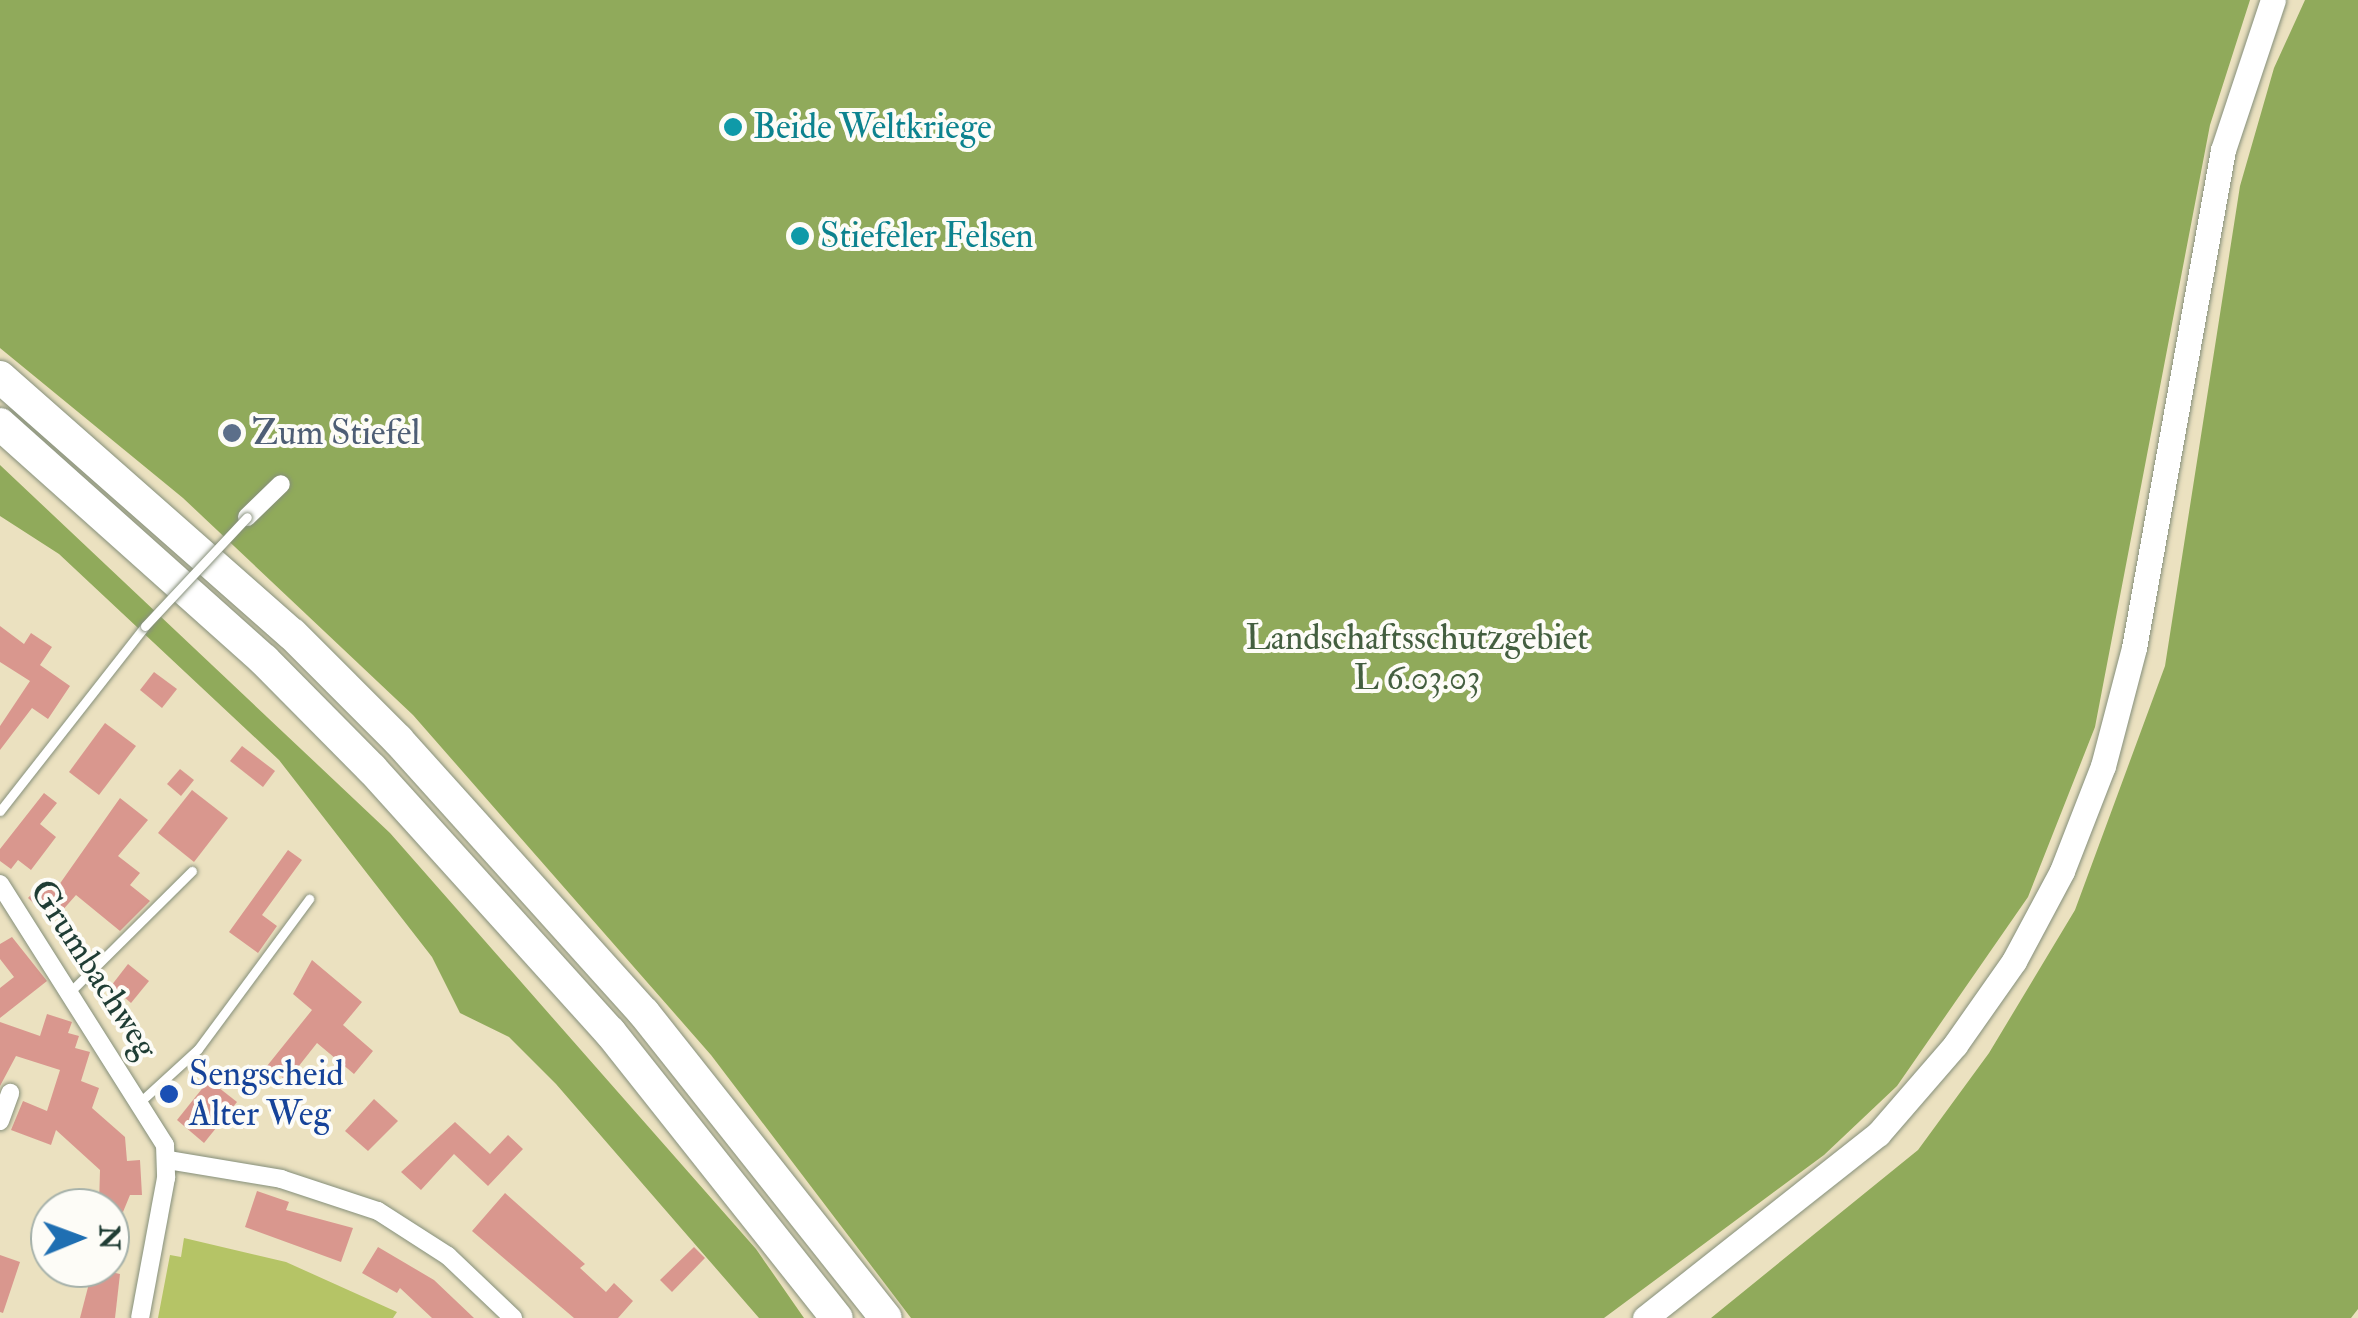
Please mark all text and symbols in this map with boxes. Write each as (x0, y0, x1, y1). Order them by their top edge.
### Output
place label: Beide Weltkriege (753, 106, 992, 148)
marker: Beide Weltkriege (722, 116, 744, 138)
place label: Stiefeler Felsen (820, 215, 1034, 257)
marker: Stiefeler Felsen (789, 225, 811, 247)
place label: Zum Stiefel (252, 412, 420, 454)
marker: Zum Stiefel (221, 422, 243, 444)
park label: Landschaftsschutzgebiet L 6.03.03 (1245, 617, 1589, 699)
street label: Grumbachweg (21, 872, 167, 1066)
place label: Sengscheid Alter Weg (189, 1053, 344, 1135)
marker: Sengscheid Alter Weg (158, 1083, 180, 1105)
north arrow (30, 1188, 130, 1288)
text: N (91, 1225, 126, 1250)

